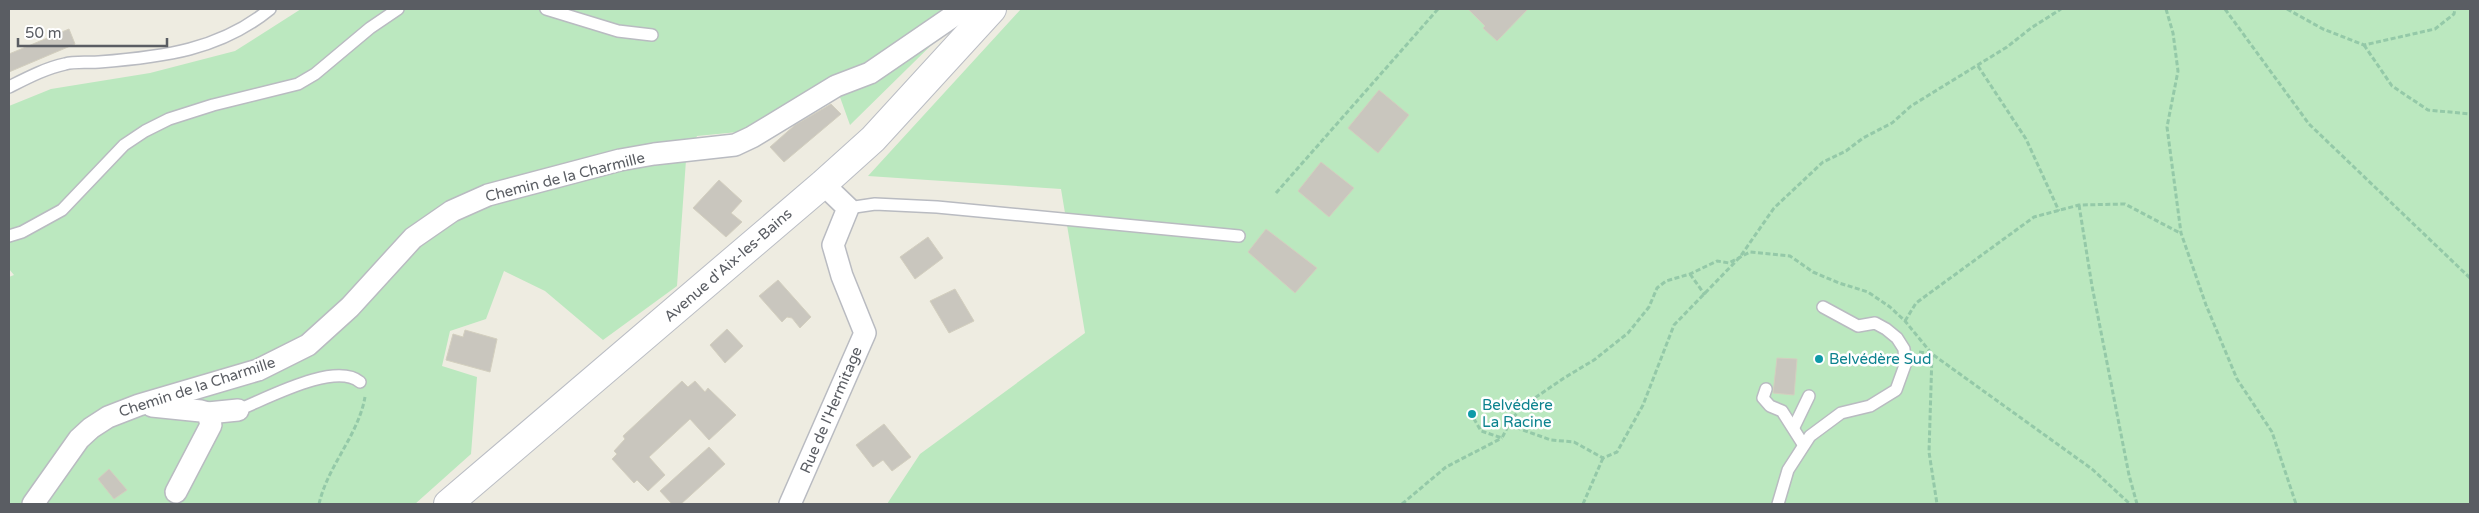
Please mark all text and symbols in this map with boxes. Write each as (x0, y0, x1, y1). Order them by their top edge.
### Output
scale bar (18, 15, 166, 47)
text: 50 m (25, 24, 62, 42)
street label: Chemin de la Charmille (483, 148, 647, 206)
street label: Avenue d'Aix-les-Bains (660, 205, 796, 325)
street label: Rue de l'Hermitage (796, 344, 866, 476)
place label: Belvédère Sud (1829, 350, 1931, 368)
street label: Chemin de la Charmille (116, 353, 278, 421)
marker: Belvédère Sud (1813, 353, 1825, 365)
place label: Belvédère La Racine (1482, 396, 1553, 431)
marker: Belvédère La Racine (1466, 408, 1478, 420)

